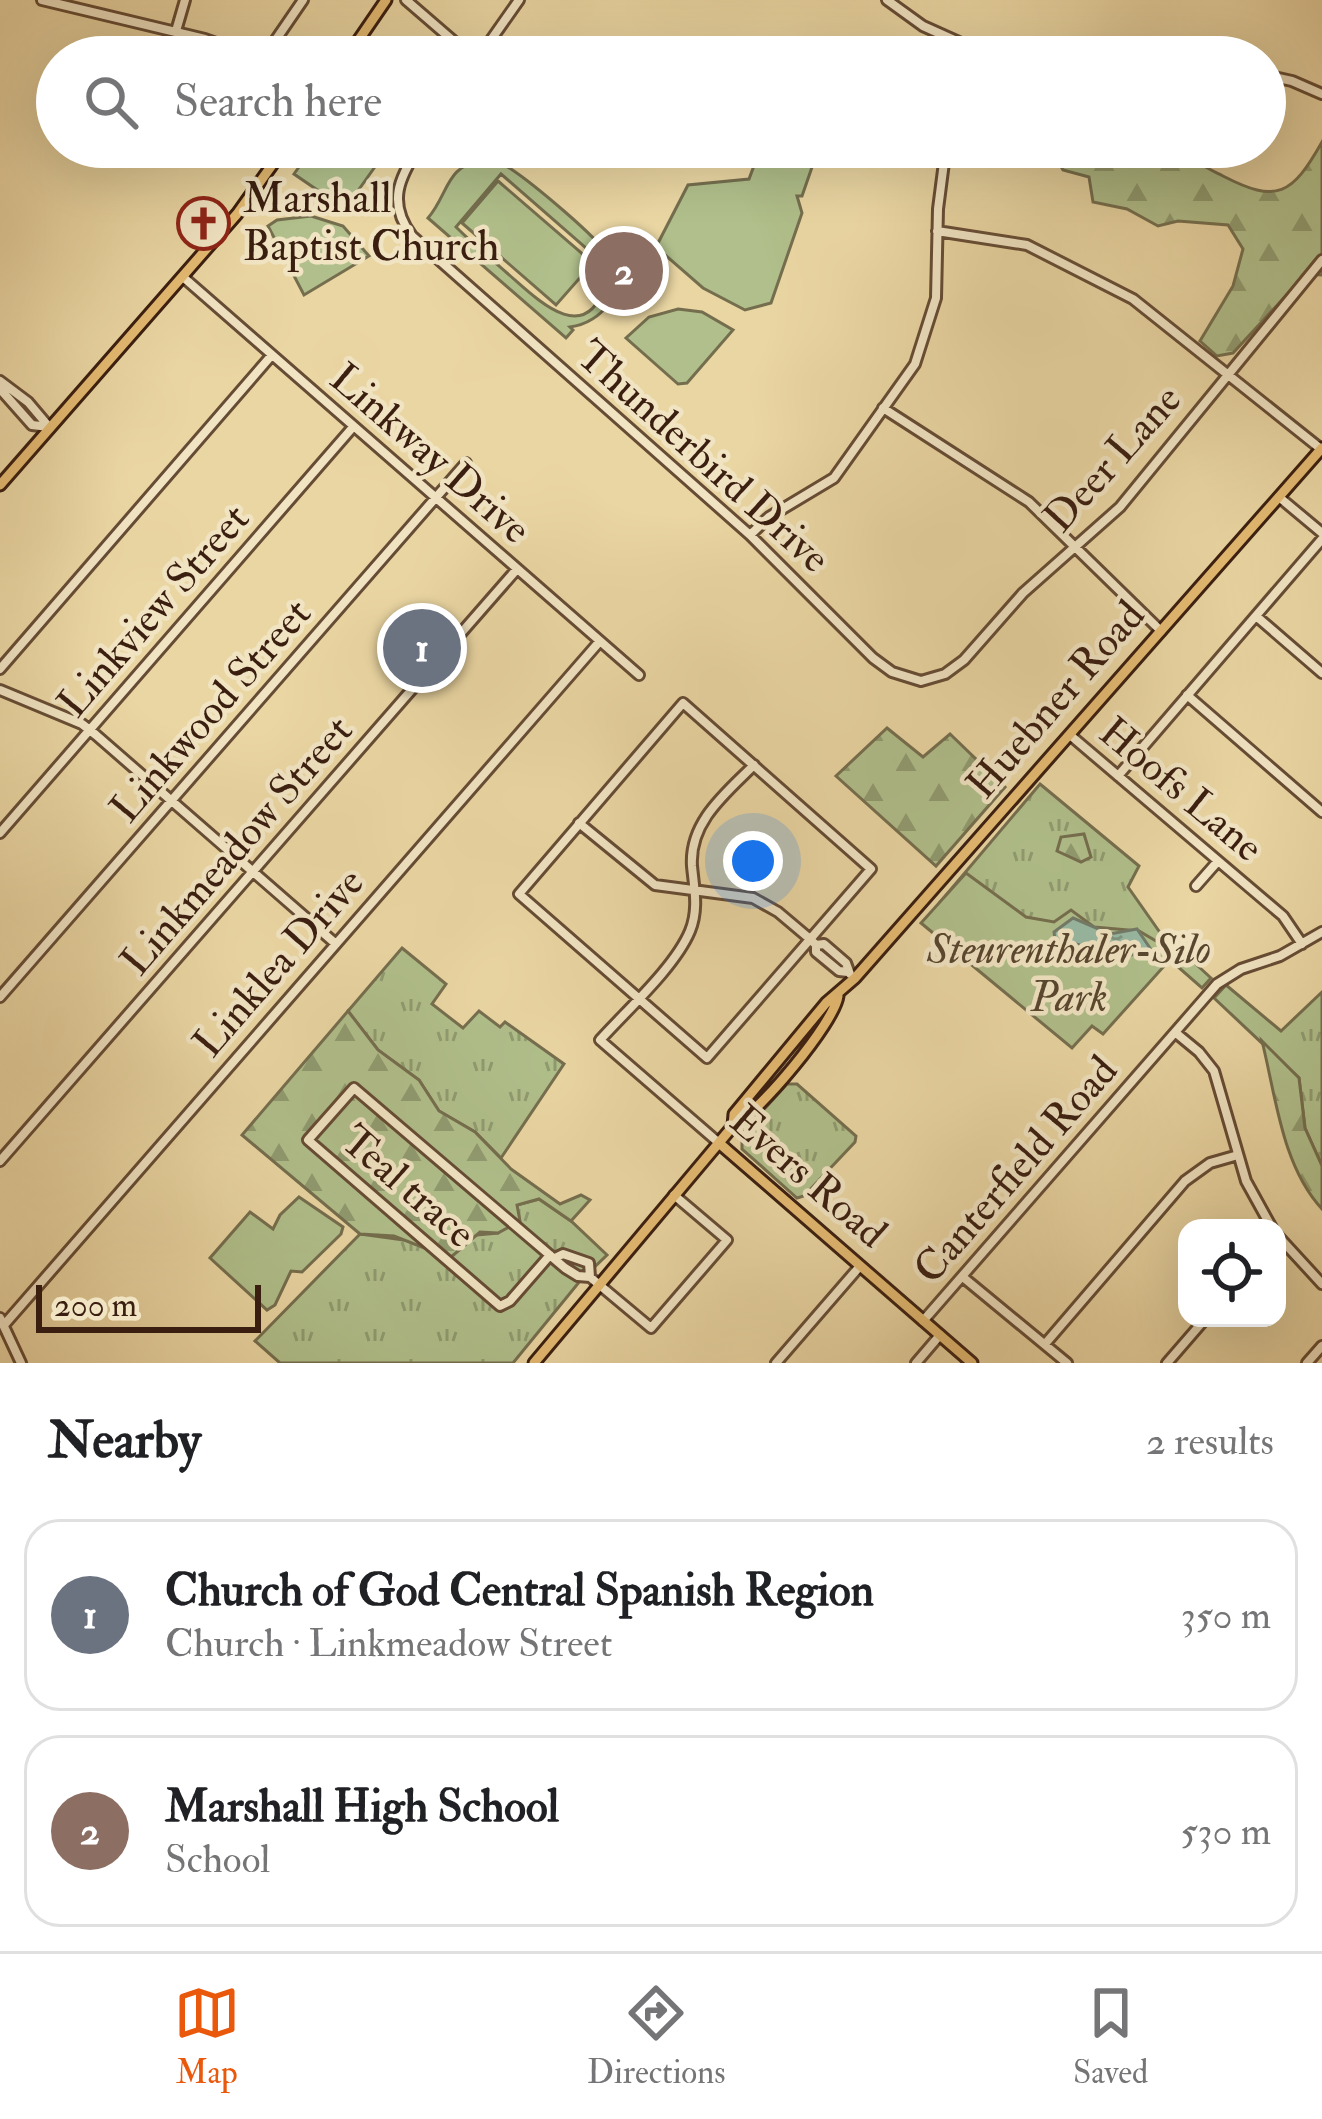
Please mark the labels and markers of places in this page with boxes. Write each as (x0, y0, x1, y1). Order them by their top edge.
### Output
place label: Marshall Baptist Church (243, 173, 499, 273)
church icon: Marshall Baptist Church (176, 195, 232, 251)
pin: 2 (585, 226, 663, 316)
pin: 1 (383, 603, 461, 693)

